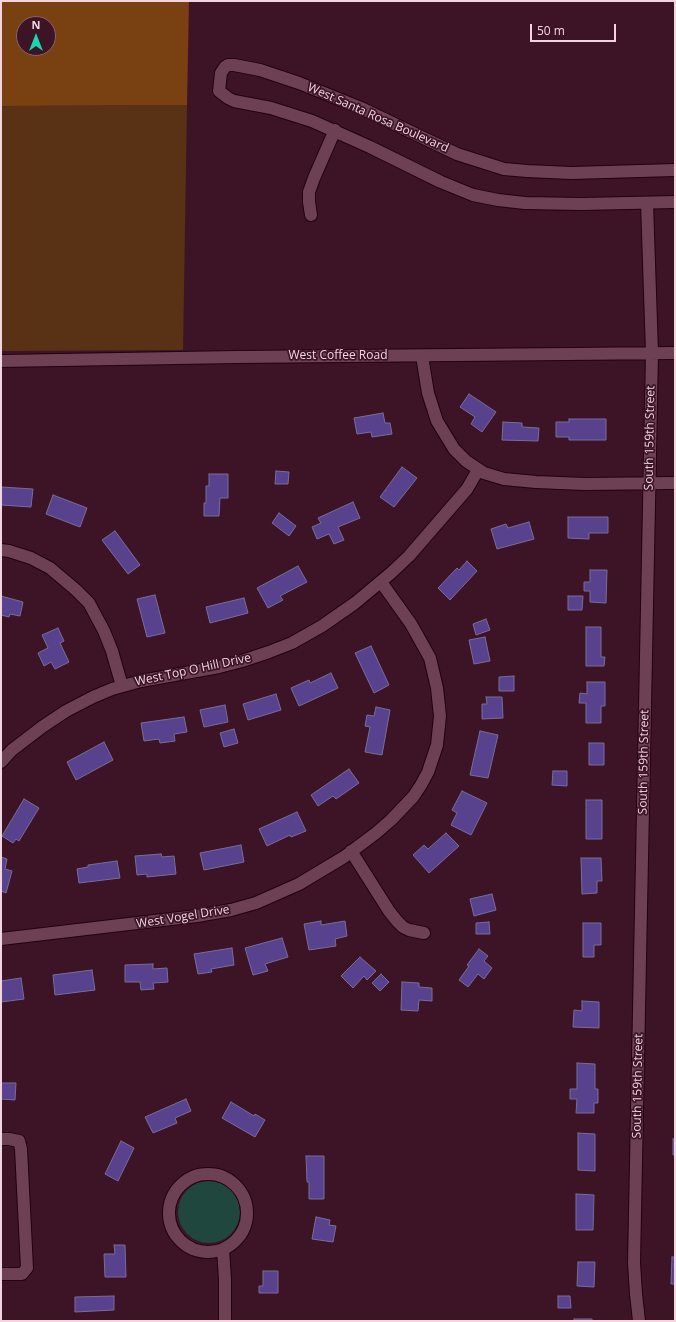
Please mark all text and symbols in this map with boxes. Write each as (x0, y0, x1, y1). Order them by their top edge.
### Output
north arrow (16, 16, 56, 56)
scale bar (532, 16, 618, 42)
text: N (32, 17, 40, 32)
text: 50 m (537, 22, 565, 39)
street label: West Santa Rosa Boulevard (305, 80, 451, 156)
street label: West Coffee Road (288, 349, 388, 363)
street label: South 159th Street (642, 385, 658, 491)
street label: West Top O Hill Drive (134, 651, 252, 689)
street label: South 159th Street (636, 709, 652, 815)
street label: West Vogel Drive (135, 903, 231, 931)
street label: South 159th Street (630, 1033, 646, 1139)

